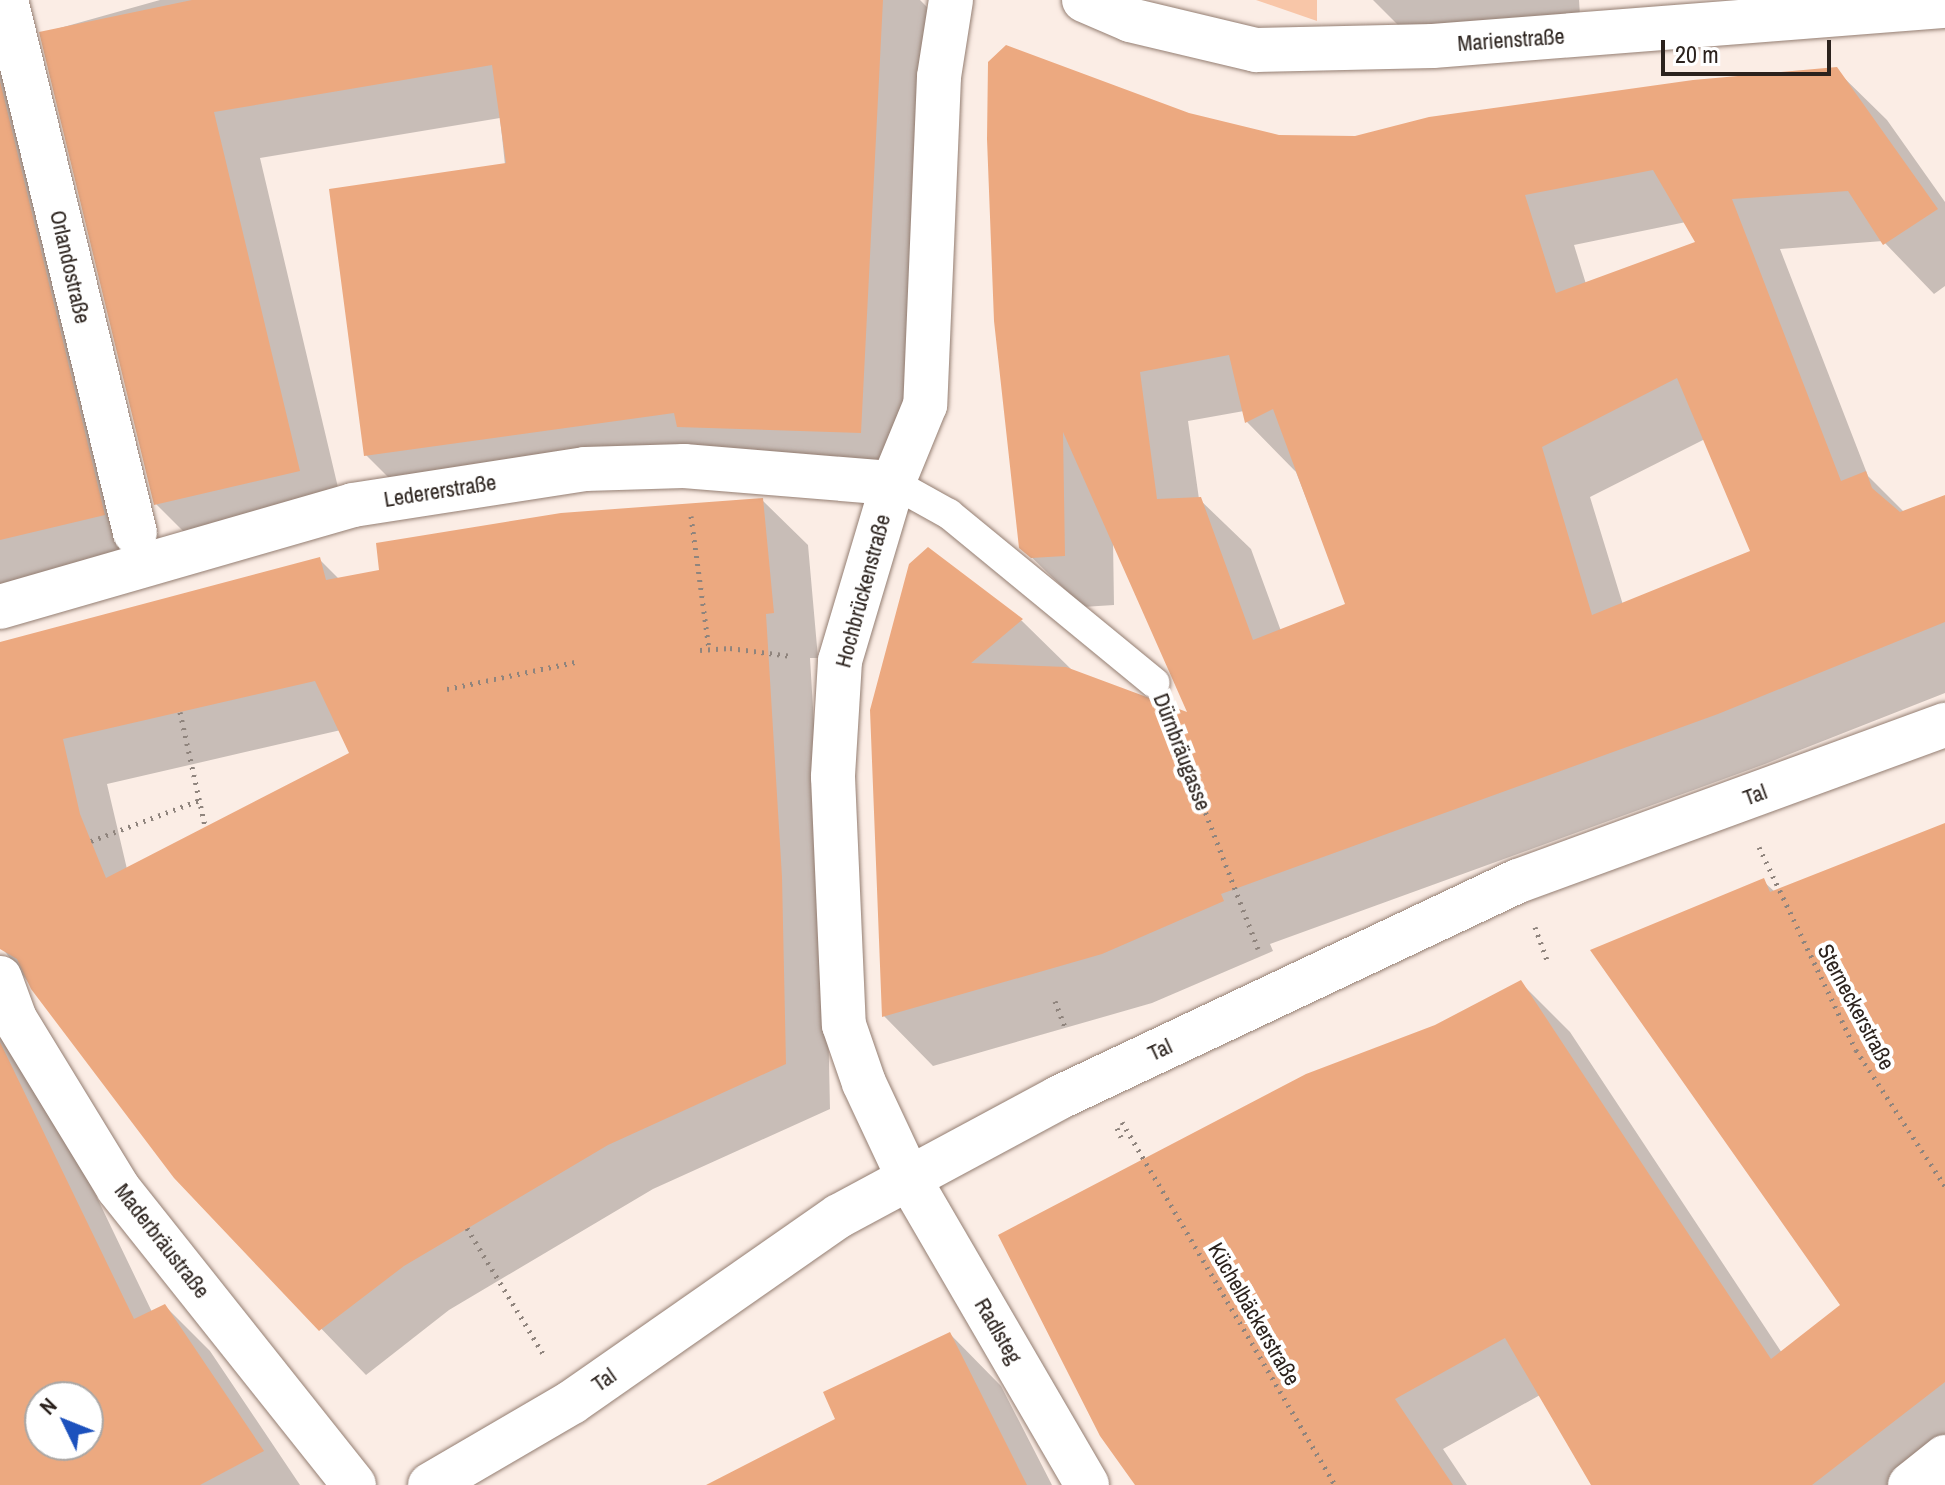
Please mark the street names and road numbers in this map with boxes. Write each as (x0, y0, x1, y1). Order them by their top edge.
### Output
street label: Marienstraße (1457, 23, 1565, 57)
street label: Orlandostraße (44, 208, 96, 326)
street label: Ledererstraße (382, 469, 498, 513)
street label: Hochbrückenstraße (830, 512, 896, 670)
street label: Dürnbräugasse (1148, 690, 1216, 814)
street label: Tal (1739, 779, 1771, 811)
street label: Sterneckerstraße (1812, 940, 1900, 1074)
street label: Tal (1144, 1033, 1176, 1067)
street label: Maderbräustraße (109, 1178, 215, 1304)
street label: Küchelbäckerstraße (1202, 1238, 1306, 1390)
street label: Radlsteg (969, 1294, 1027, 1368)
street label: Tal (587, 1362, 621, 1398)

